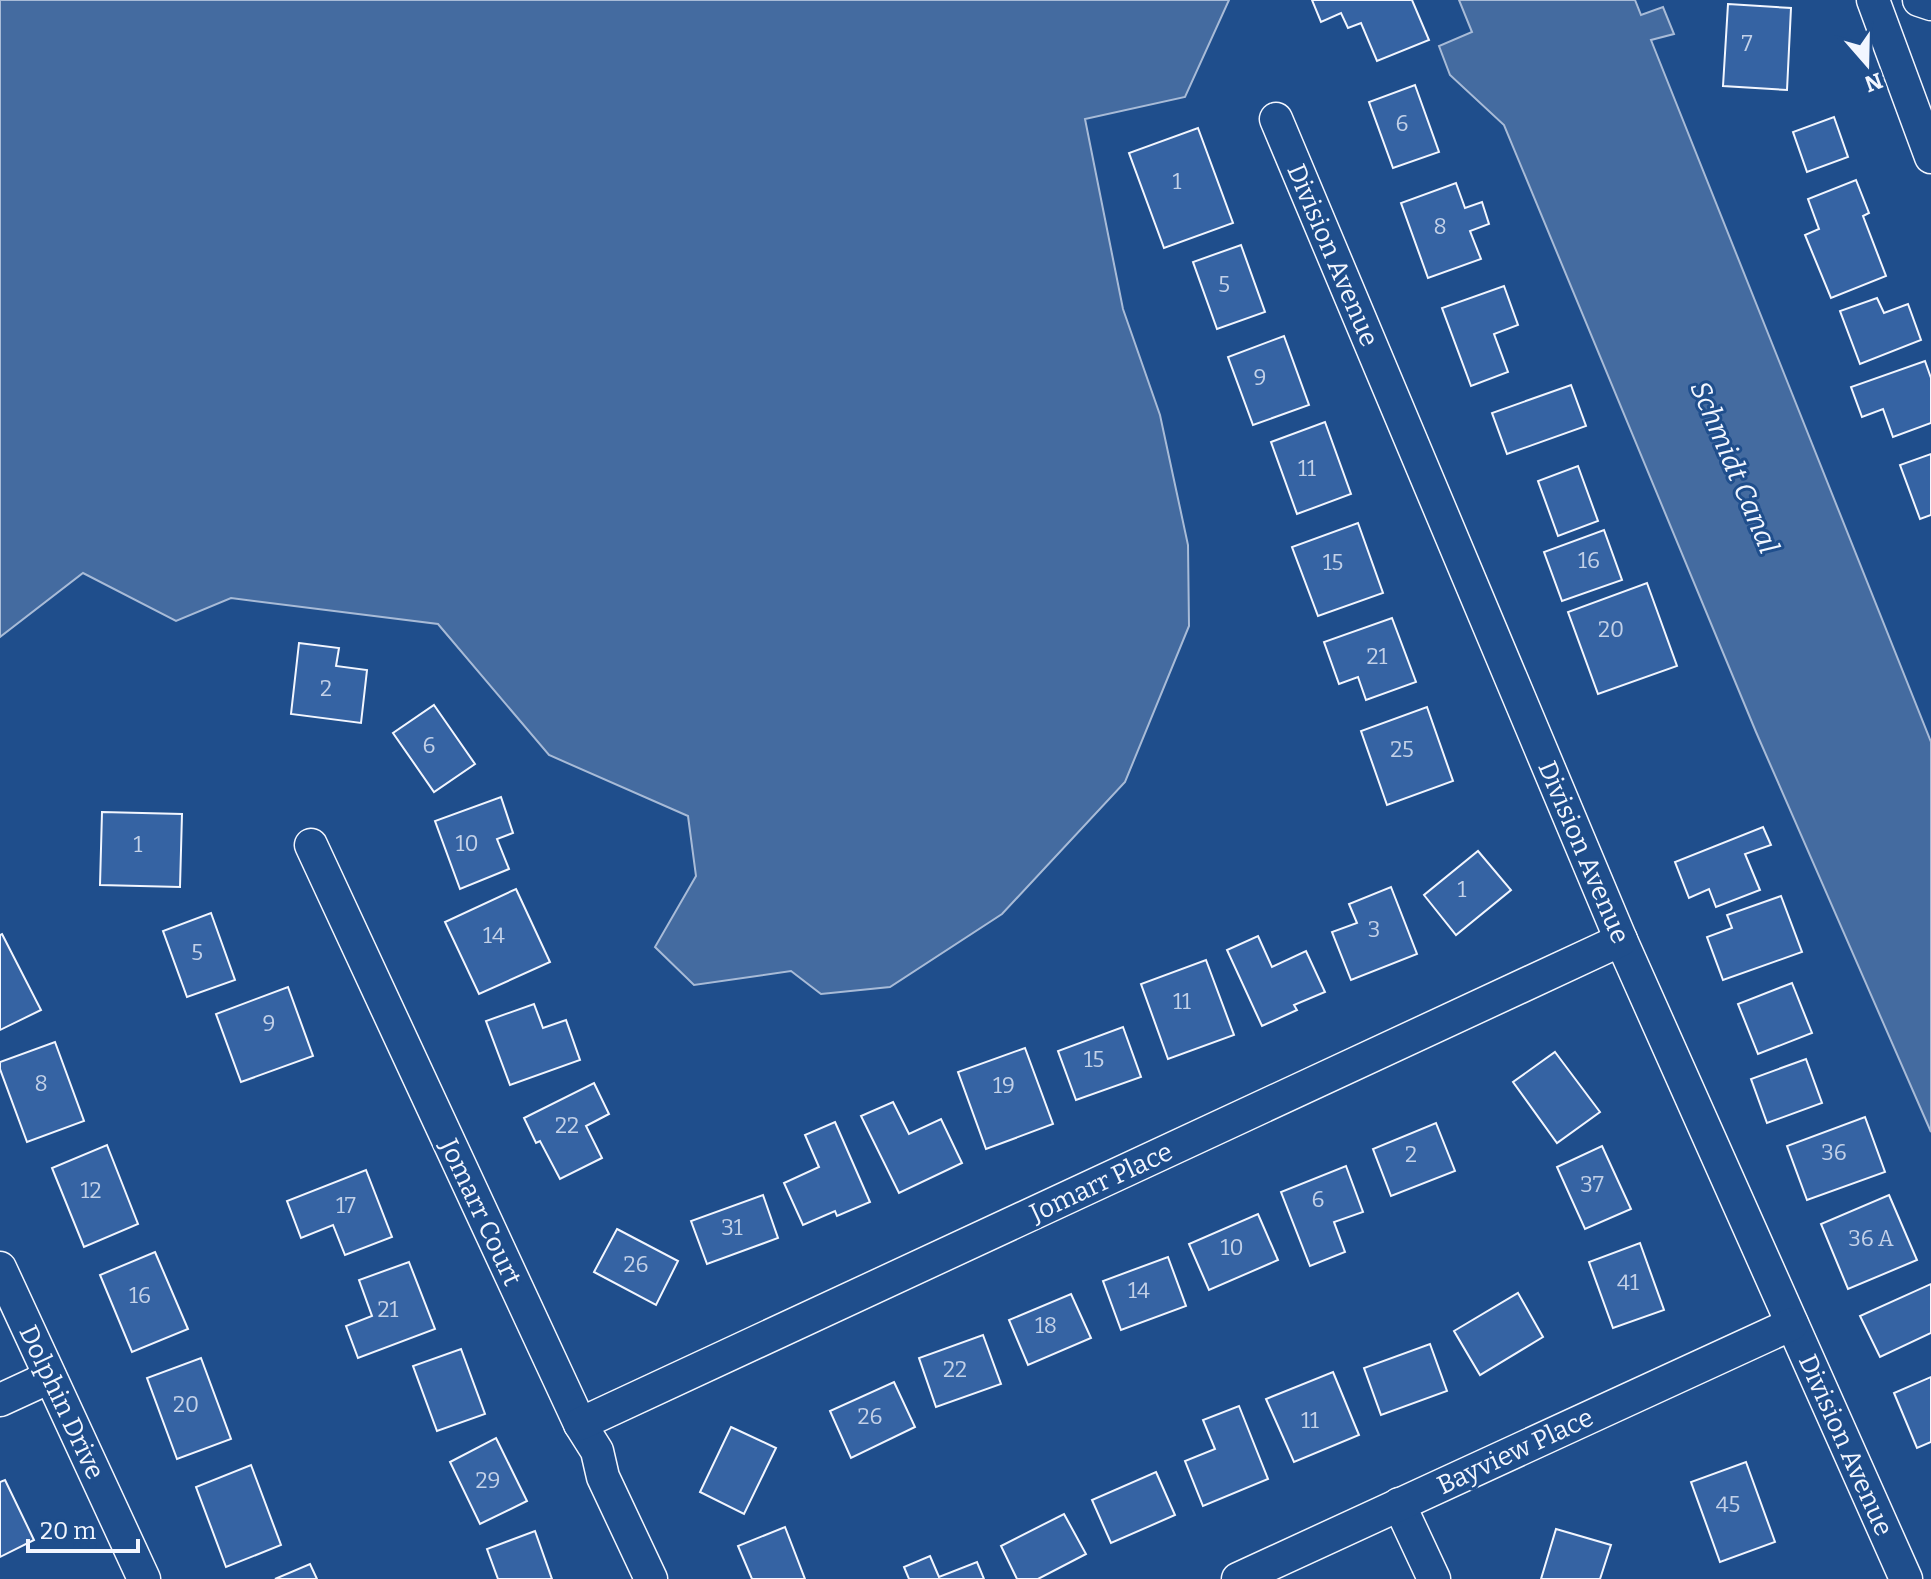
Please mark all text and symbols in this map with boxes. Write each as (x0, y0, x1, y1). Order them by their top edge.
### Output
north arrow (1827, 24, 1907, 104)
house number: 7 (1741, 30, 1753, 57)
text: N (1861, 67, 1886, 98)
house number: 6 (1396, 110, 1408, 137)
street label: Division Avenue (1280, 159, 1385, 351)
house number: 1 (1173, 168, 1182, 195)
house number: 8 (1433, 213, 1447, 240)
house number: 5 (1218, 271, 1230, 298)
house number: 9 (1254, 364, 1266, 391)
water label: Schmidt Canal (1683, 376, 1786, 558)
house number: 11 (1298, 455, 1316, 482)
house number: 16 (1578, 547, 1600, 574)
house number: 15 (1323, 549, 1343, 576)
house number: 20 (1598, 616, 1624, 643)
house number: 21 (1367, 643, 1388, 670)
house number: 2 (320, 675, 332, 702)
house number: 6 (423, 732, 435, 759)
house number: 25 (1390, 736, 1414, 763)
street label: Division Avenue (1531, 756, 1636, 948)
house number: 10 (455, 830, 479, 857)
house number: 1 (134, 831, 143, 858)
house number: 1 (1458, 876, 1467, 903)
house number: 3 (1368, 916, 1380, 943)
house number: 14 (483, 922, 505, 949)
house number: 5 (191, 939, 203, 966)
house number: 11 (1173, 988, 1191, 1015)
house number: 9 (263, 1010, 275, 1037)
house number: 15 (1084, 1046, 1104, 1073)
house number: 8 (34, 1070, 48, 1097)
house number: 19 (993, 1072, 1015, 1099)
house number: 22 (555, 1112, 579, 1139)
street label: Jomarr Court (433, 1133, 528, 1291)
street label: Jomarr Place (1024, 1136, 1177, 1229)
house number: 36 (1821, 1139, 1847, 1166)
house number: 2 (1405, 1141, 1417, 1168)
house number: 37 (1580, 1171, 1604, 1198)
house number: 12 (81, 1177, 101, 1204)
house number: 6 (1312, 1186, 1324, 1213)
house number: 17 (336, 1192, 356, 1219)
house number: 31 (721, 1214, 743, 1241)
house number: 36 A (1848, 1225, 1894, 1252)
house number: 10 (1220, 1234, 1244, 1261)
house number: 26 (624, 1251, 648, 1278)
house number: 41 (1617, 1269, 1639, 1296)
house number: 14 (1128, 1277, 1150, 1304)
house number: 16 (129, 1282, 151, 1309)
house number: 21 (378, 1296, 399, 1323)
house number: 18 (1035, 1312, 1057, 1339)
street label: Dolphin Drive (12, 1320, 111, 1484)
street label: Division Avenue (1792, 1350, 1899, 1541)
house number: 22 (943, 1356, 967, 1383)
house number: 20 (173, 1391, 199, 1418)
street label: Bayview Place (1432, 1402, 1598, 1501)
house number: 26 (858, 1403, 882, 1430)
house number: 11 (1301, 1407, 1319, 1434)
house number: 29 (476, 1467, 500, 1494)
house number: 45 (1716, 1491, 1740, 1518)
scale bar (28, 1503, 138, 1553)
text: 20 m (40, 1517, 96, 1545)

